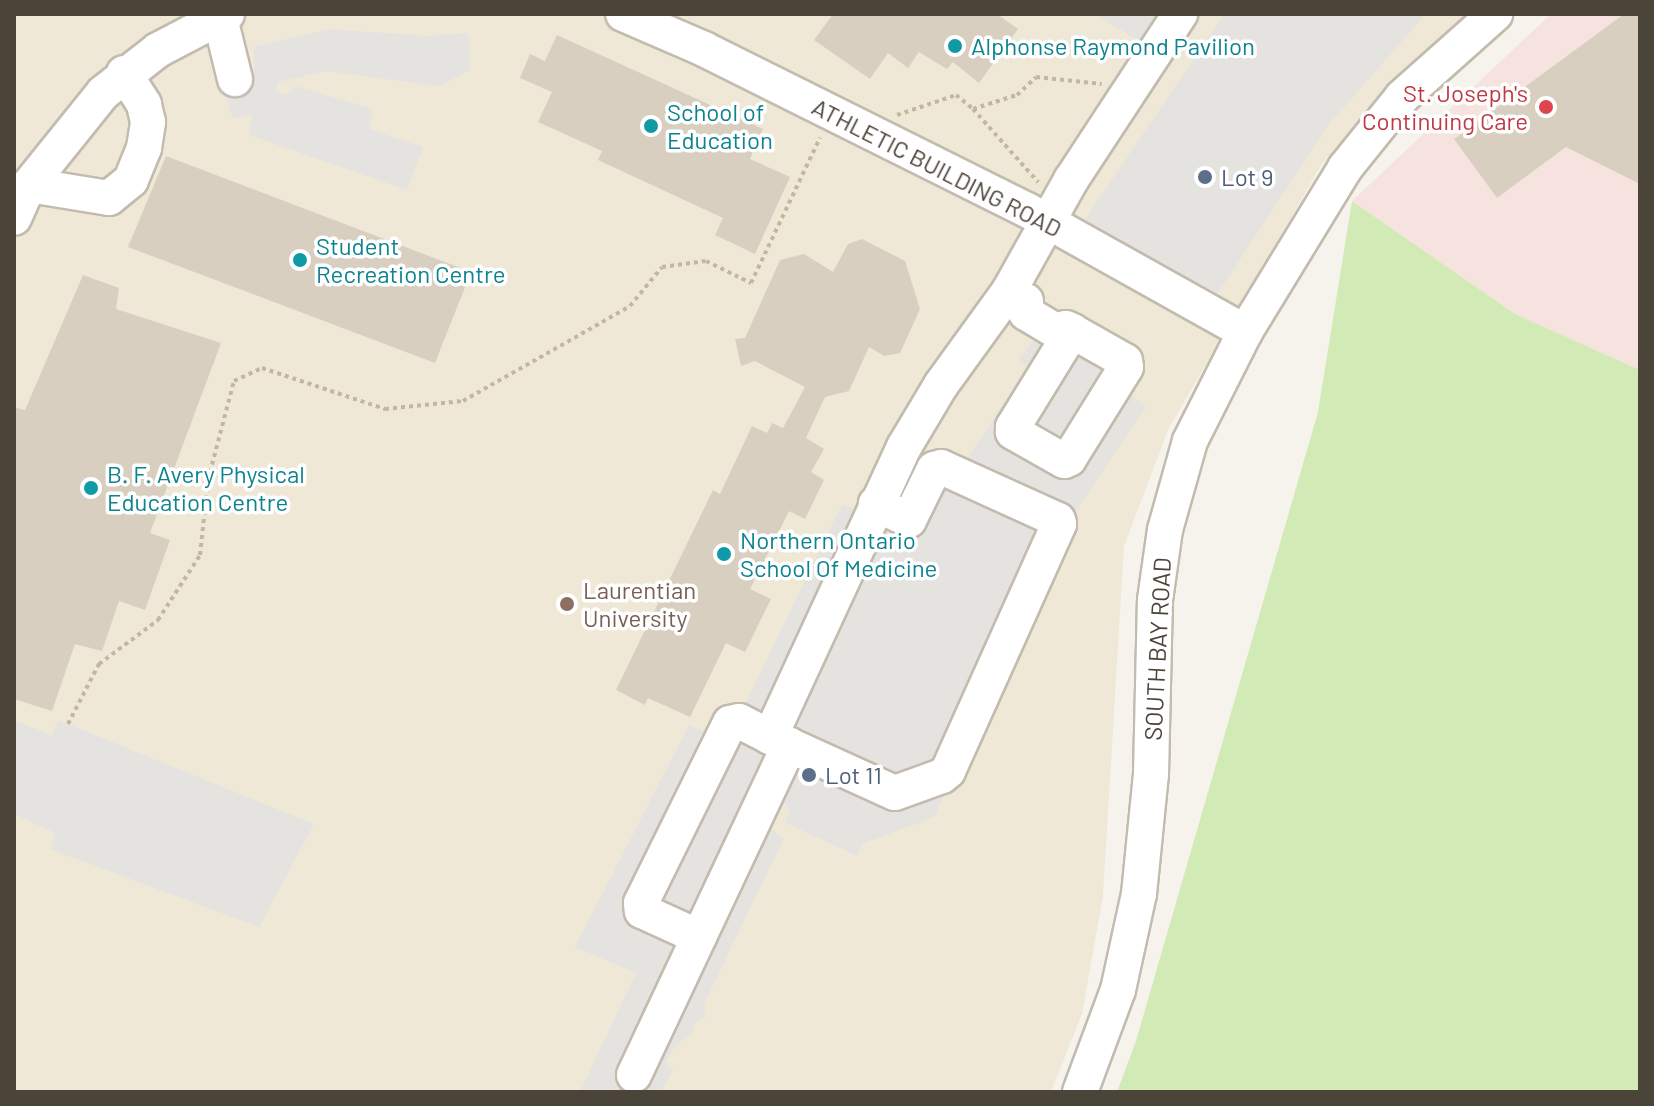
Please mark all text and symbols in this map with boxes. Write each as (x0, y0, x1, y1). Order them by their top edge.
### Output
place label: Alphonse Raymond Pavilion (971, 32, 1255, 60)
marker: Alphonse Raymond Pavilion (946, 37, 964, 55)
place label: St. Joseph's Continuing Care (1362, 79, 1528, 135)
street label: ATHLETIC BUILDING ROAD (808, 92, 1066, 242)
marker: St. Joseph's Continuing Care (1535, 96, 1557, 118)
place label: School of Education (667, 98, 773, 154)
marker: School of Education (642, 117, 660, 135)
place label: Lot 9 (1221, 163, 1274, 191)
marker: Lot 9 (1196, 168, 1214, 186)
place label: Student Recreation Centre (316, 232, 505, 288)
marker: Student Recreation Centre (291, 251, 309, 269)
place label: B. F. Avery Physical Education Centre (107, 460, 305, 516)
marker: B. F. Avery Physical Education Centre (82, 479, 100, 497)
place label: Northern Ontario School Of Medicine (740, 526, 937, 582)
marker: Northern Ontario School Of Medicine (715, 545, 733, 563)
street label: SOUTH BAY ROAD (1138, 557, 1176, 741)
place label: Laurentian University (583, 576, 696, 632)
marker: Laurentian University (558, 595, 576, 613)
place label: Lot 11 (825, 761, 882, 789)
marker: Lot 11 (800, 766, 818, 784)

